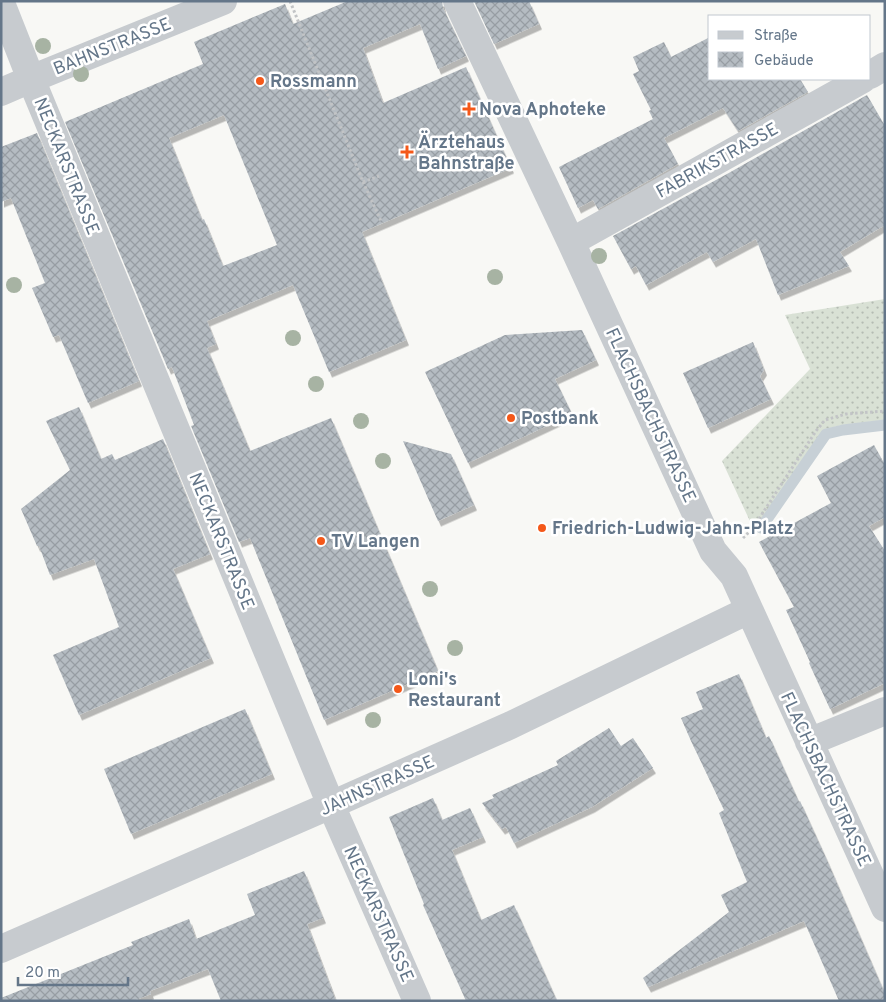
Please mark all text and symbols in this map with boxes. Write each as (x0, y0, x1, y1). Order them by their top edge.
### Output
street label: BAHNSTRASSE (50, 13, 175, 81)
legend (708, 15, 871, 80)
text: Straße (754, 27, 798, 46)
text: Gebäude (754, 52, 814, 71)
place label: Rossmann (270, 71, 357, 94)
marker: Rossmann (254, 75, 266, 87)
street label: NECKARSTRASSE (28, 94, 104, 239)
place label: Nova Aphoteke (479, 99, 606, 122)
marker: Nova Aphoteke (463, 103, 475, 115)
street label: FABRIKSTRASSE (653, 118, 783, 204)
place label: Ärztehaus Bahnstraße (418, 130, 515, 176)
marker: Ärztehaus Bahnstraße (400, 145, 414, 159)
street label: FLACHSBACHSTRASSE (599, 325, 700, 507)
place label: Postbank (521, 408, 599, 431)
marker: Postbank (505, 412, 517, 424)
street label: NECKARSTRASSE (183, 469, 259, 614)
place label: Friedrich-Ludwig-Jahn-Platz (552, 518, 794, 541)
marker: Friedrich-Ludwig-Jahn-Platz (536, 522, 548, 534)
place label: TV Langen (331, 531, 420, 554)
marker: TV Langen (315, 535, 327, 547)
place label: Loni's Restaurant (408, 669, 501, 713)
marker: Loni's Restaurant (392, 683, 404, 695)
street label: FLACHSBACHSTRASSE (774, 689, 875, 871)
street label: JAHNSTRASSE (317, 751, 438, 822)
street label: NECKARSTRASSE (337, 843, 418, 986)
scale bar (18, 954, 128, 986)
text: 20 m (25, 964, 60, 983)

